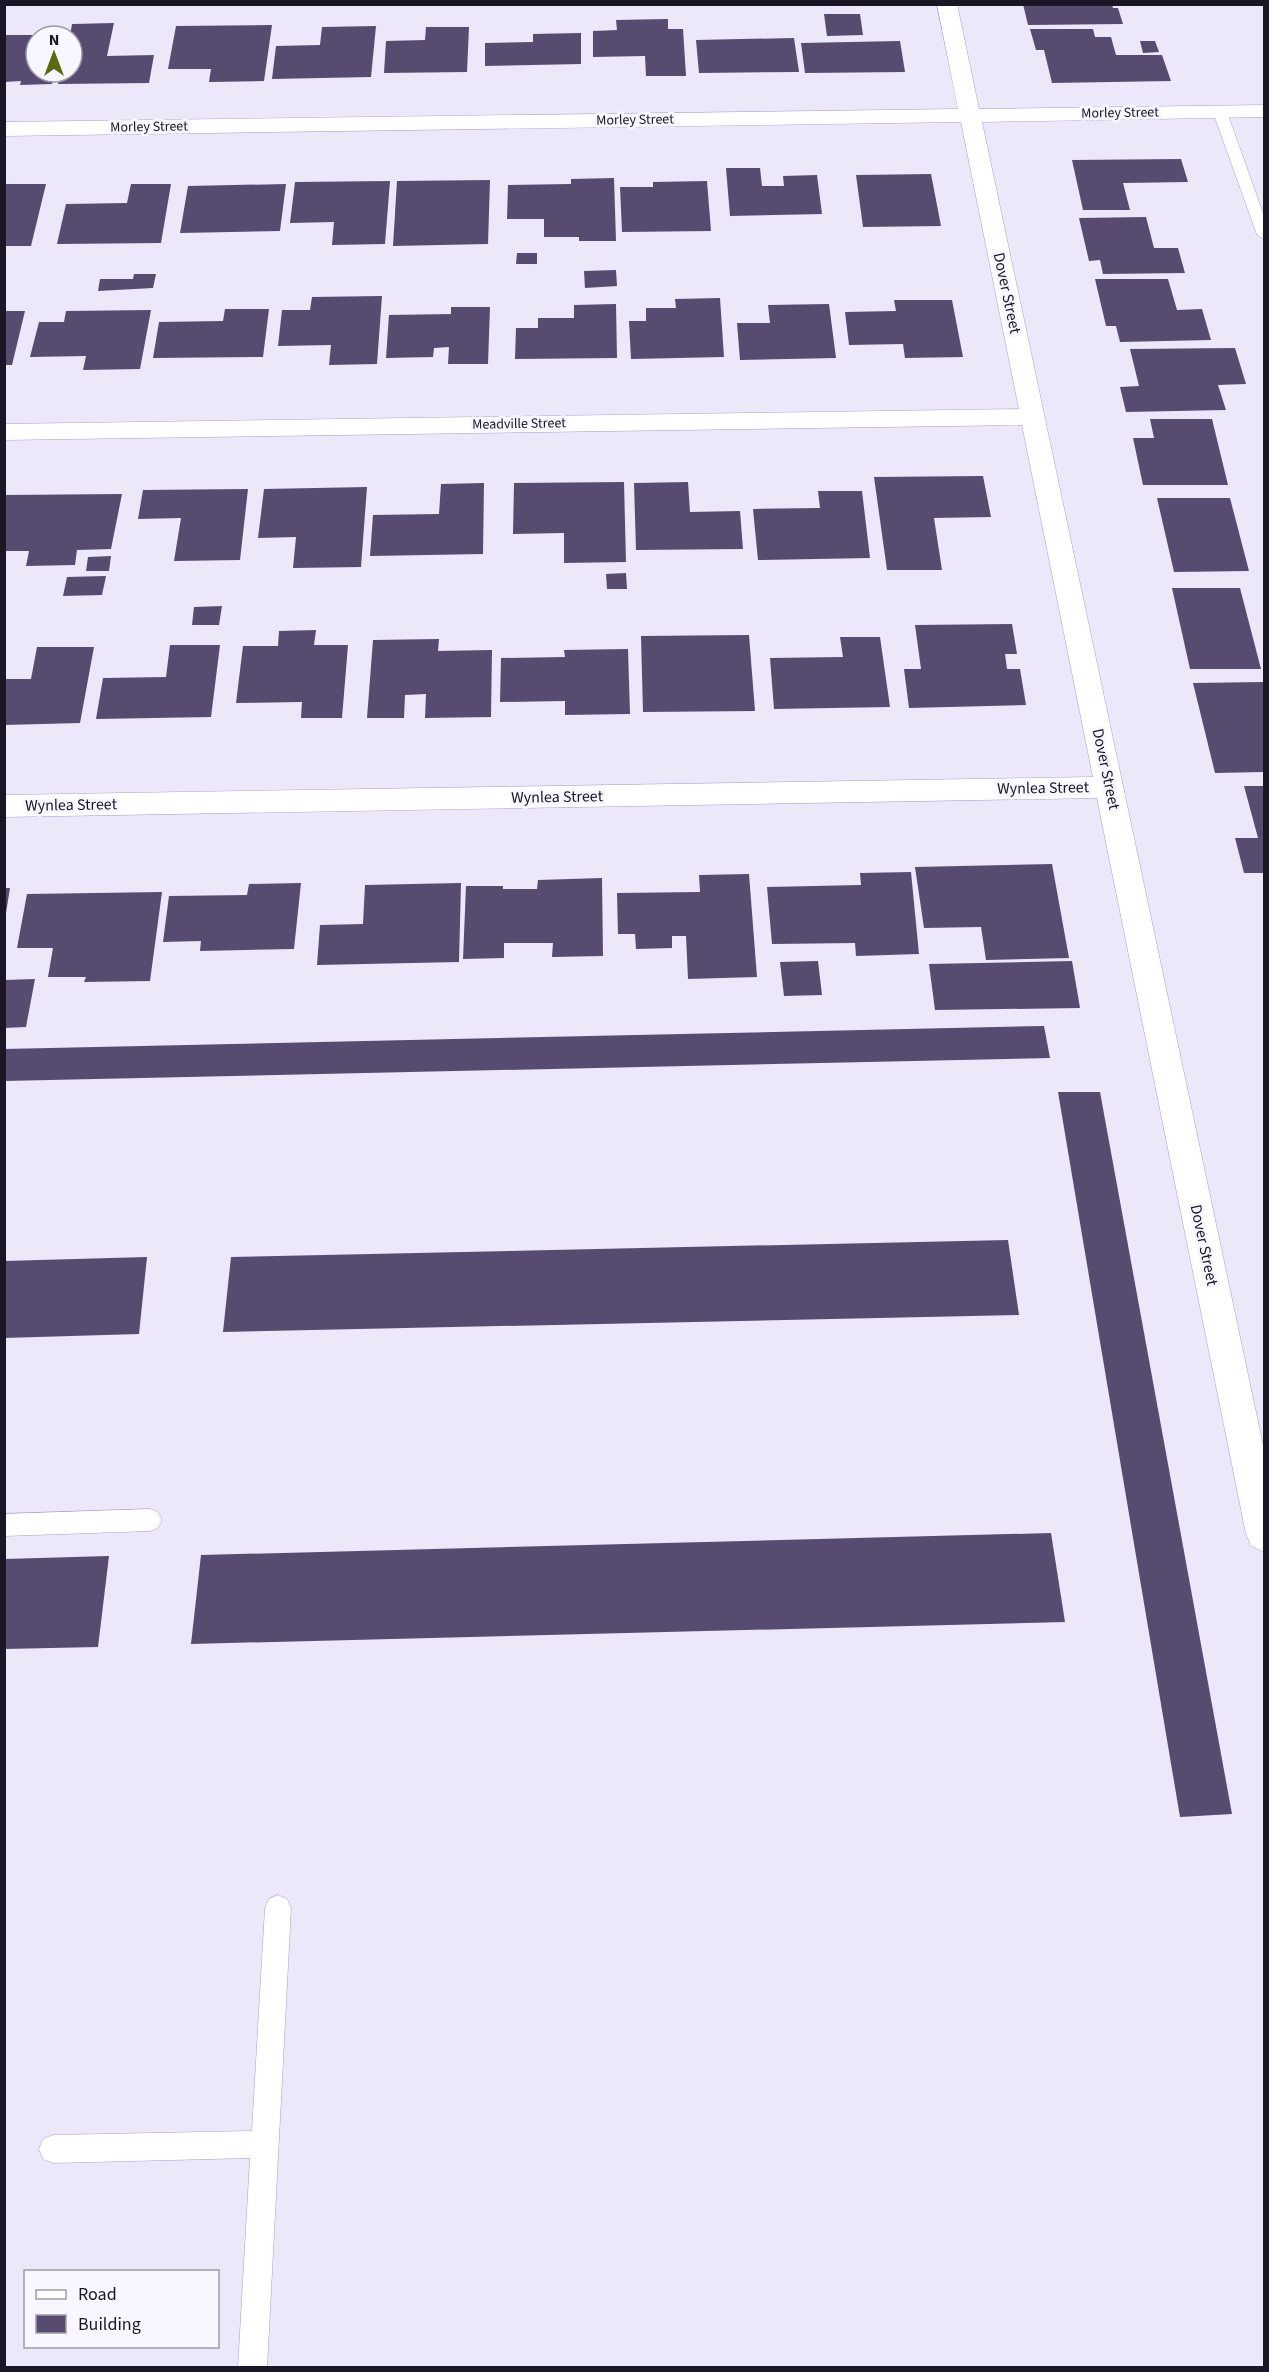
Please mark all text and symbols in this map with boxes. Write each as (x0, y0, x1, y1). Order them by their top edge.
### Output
north arrow (24, 24, 84, 84)
text: N (49, 29, 59, 51)
street label: Morley Street (1081, 102, 1159, 124)
street label: Morley Street (596, 109, 674, 131)
street label: Morley Street (110, 116, 188, 138)
street label: Dover Street (988, 250, 1026, 336)
street label: Meadville Street (472, 413, 566, 435)
street label: Dover Street (1087, 726, 1125, 812)
street label: Wynlea Street (997, 776, 1090, 800)
street label: Wynlea Street (511, 785, 604, 809)
street label: Wynlea Street (25, 793, 118, 817)
street label: Dover Street (1185, 1202, 1223, 1288)
legend (24, 2270, 219, 2348)
text: Road (78, 2282, 117, 2307)
text: Building (78, 2312, 141, 2337)

